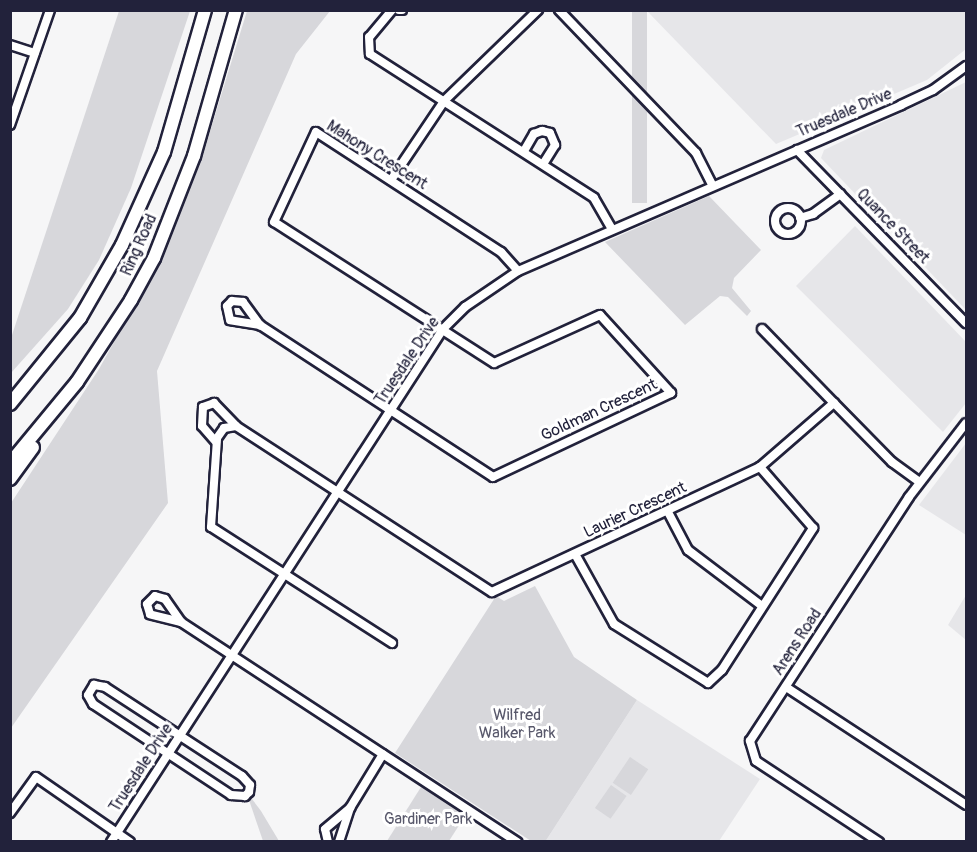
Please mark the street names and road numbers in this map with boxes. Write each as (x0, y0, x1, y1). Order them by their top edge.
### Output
street label: Truesdale Drive (793, 84, 895, 142)
street label: Mahony Crescent (323, 116, 431, 194)
street label: Quance Street (853, 185, 933, 267)
street label: Ring Road (117, 211, 161, 279)
street label: Truesdale Drive (371, 313, 443, 409)
street label: Goldman Crescent (538, 375, 660, 445)
street label: Laurier Crescent (581, 478, 689, 542)
street label: Arens Road (768, 605, 826, 679)
street label: Truesdale Drive (105, 720, 177, 816)

